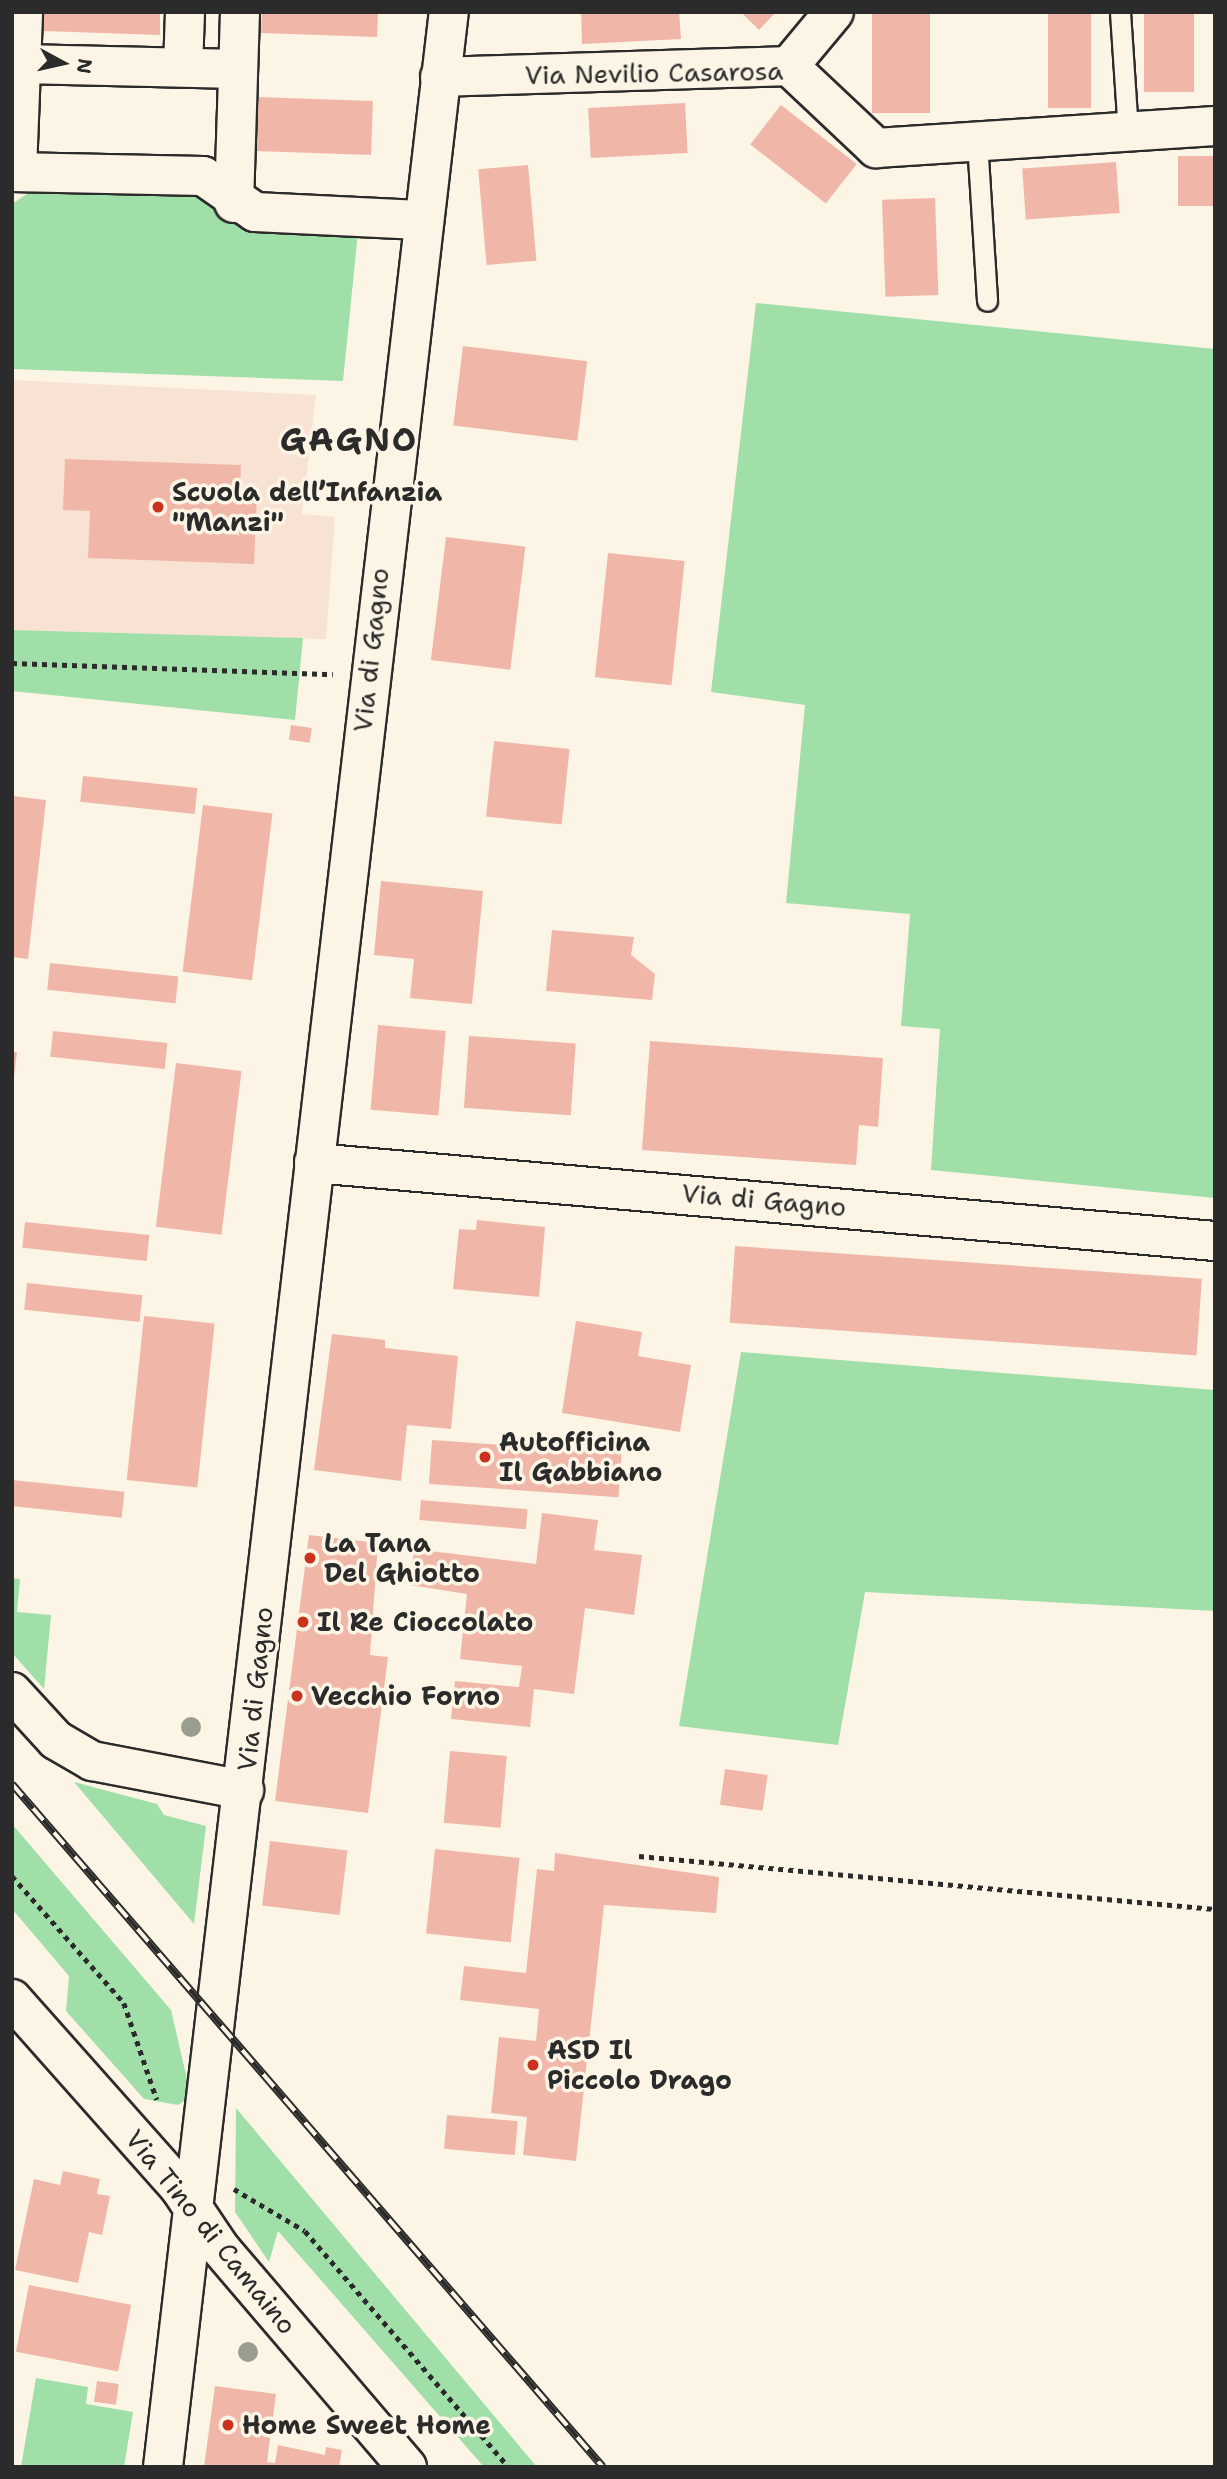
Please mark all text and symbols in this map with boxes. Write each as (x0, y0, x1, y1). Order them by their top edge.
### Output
north arrow (28, 28, 98, 98)
street label: Via Nevilio Casarosa (524, 55, 784, 91)
text: N (71, 57, 98, 75)
district label: GAGNO (280, 420, 418, 460)
place label: Scuola dell’Infanzia "Manzi" (172, 476, 442, 538)
marker: Scuola dell’Infanzia "Manzi" (150, 499, 166, 515)
street label: Via di Gagno (347, 566, 395, 734)
street label: Via di Gagno (680, 1177, 848, 1223)
place label: Autofficina Il Gabbiano (499, 1426, 662, 1488)
marker: Autofficina Il Gabbiano (477, 1449, 493, 1465)
place label: La Tana Del Ghiotto (324, 1527, 480, 1588)
marker: La Tana Del Ghiotto (302, 1550, 318, 1566)
street label: Via di Gagno (231, 1605, 279, 1773)
place label: Il Re Cioccolato (317, 1606, 533, 1638)
marker: Il Re Cioccolato (295, 1614, 311, 1630)
place label: Vecchio Forno (311, 1680, 500, 1712)
marker: Vecchio Forno (289, 1688, 305, 1704)
place label: ASD Il Piccolo Drago (547, 2034, 732, 2096)
marker: ASD Il Piccolo Drago (525, 2057, 541, 2073)
street label: Via Tino di Camaino (119, 2124, 303, 2340)
place label: Home Sweet Home (242, 2409, 491, 2441)
marker: Home Sweet Home (220, 2417, 236, 2433)

